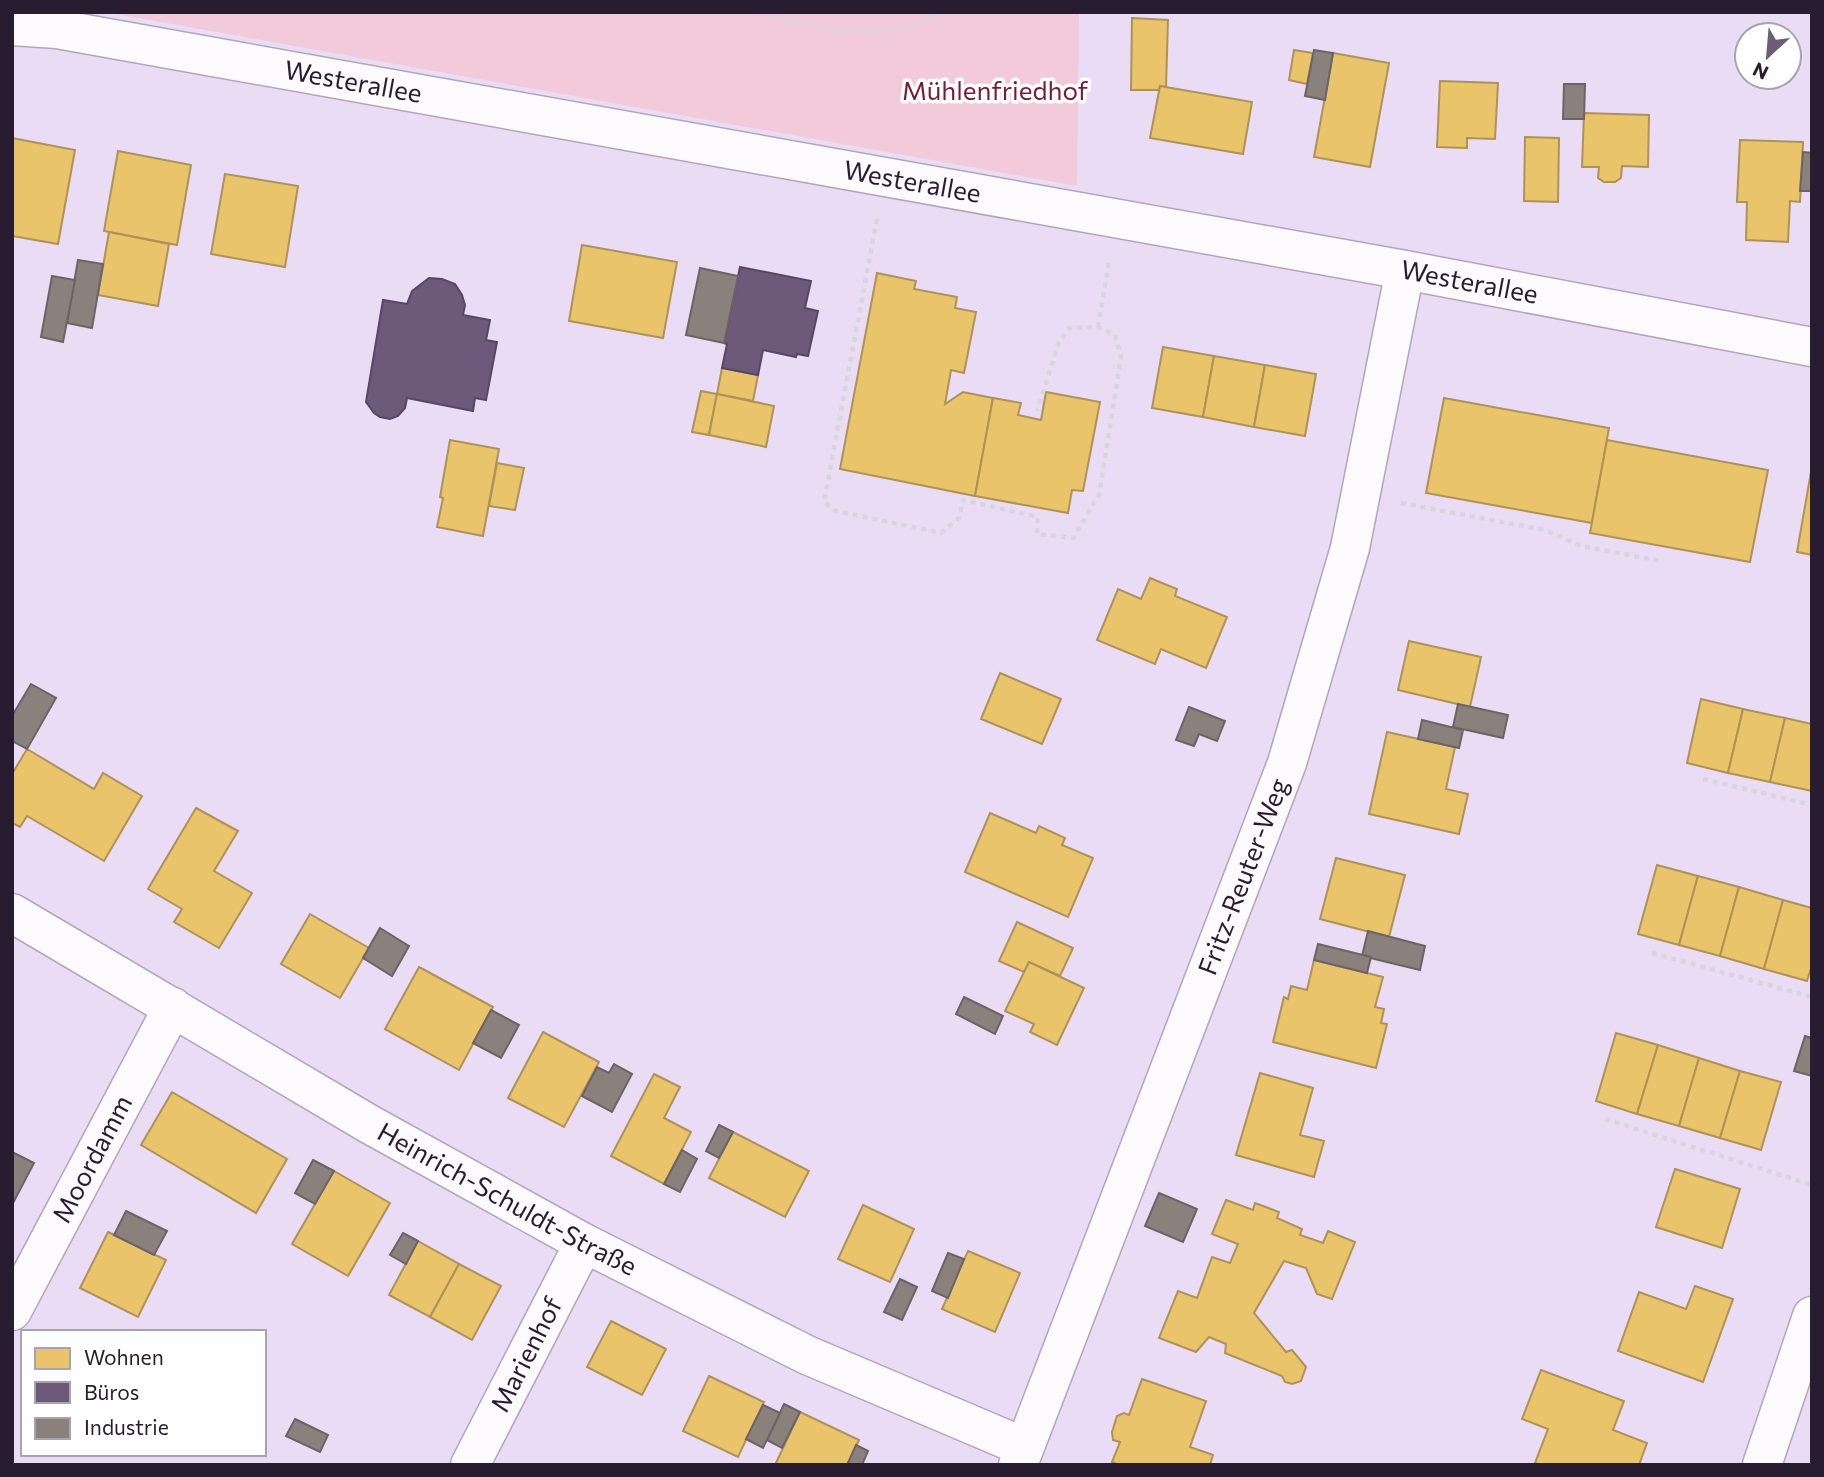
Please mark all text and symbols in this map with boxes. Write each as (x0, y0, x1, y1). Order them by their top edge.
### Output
north arrow (1733, 21, 1803, 91)
street label: Westerallee (282, 53, 425, 108)
text: N (1749, 58, 1772, 85)
park label: Mühlenfriedhof (902, 74, 1089, 105)
street label: Westerallee (842, 153, 984, 208)
street label: Westerallee (1399, 253, 1541, 309)
street label: Fritz-Reuter-Weg (1190, 774, 1294, 979)
street label: Moordamm (45, 1089, 138, 1227)
street label: Heinrich-Schuldt-Straße (373, 1115, 642, 1281)
street label: Marienhof (483, 1291, 568, 1416)
legend (21, 1330, 266, 1456)
text: Wohnen (84, 1344, 164, 1369)
text: Büros (84, 1379, 139, 1404)
text: Industrie (84, 1414, 169, 1439)

